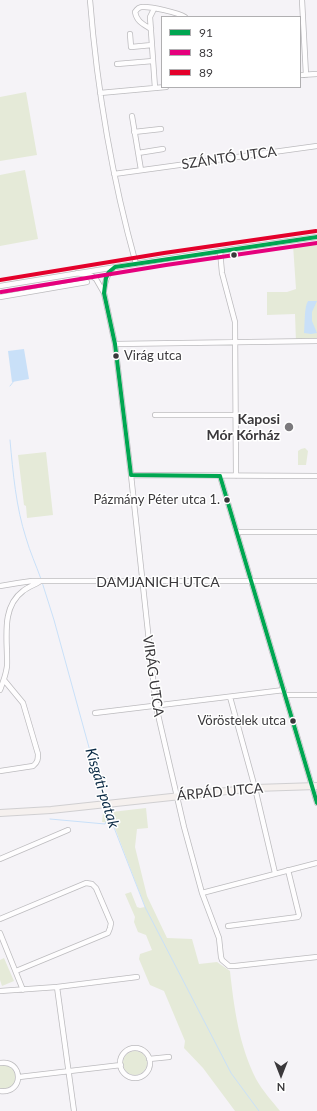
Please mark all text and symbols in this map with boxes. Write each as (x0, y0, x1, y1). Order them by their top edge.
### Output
legend (161, 16, 301, 88)
text: 91 (199, 25, 213, 40)
text: 83 (199, 45, 213, 60)
text: 89 (199, 65, 213, 80)
street label: SZÁNTÓ UTCA (180, 143, 278, 173)
unlabelled marker (229, 250, 239, 260)
place label: Virág utca (124, 348, 182, 364)
marker: Virág utca (111, 351, 121, 361)
place label: Kaposi Mór Kórház (207, 411, 280, 444)
marker: Kaposi Mór Kórház (283, 421, 295, 433)
place label: Pázmány Péter utca 1. (93, 492, 220, 508)
marker: Pázmány Péter utca 1. (222, 495, 232, 505)
street label: DAMJANICH UTCA (96, 574, 220, 590)
street label: VIRÁG UTCA (139, 634, 167, 718)
place label: Vöröstelek utca (197, 713, 286, 729)
marker: Vöröstelek utca (288, 716, 298, 726)
water label: Kisgáti-patak (81, 746, 123, 830)
street label: ÁRPÁD UTCA (176, 780, 264, 804)
north arrow (261, 1055, 301, 1095)
text: N (277, 1081, 285, 1094)

